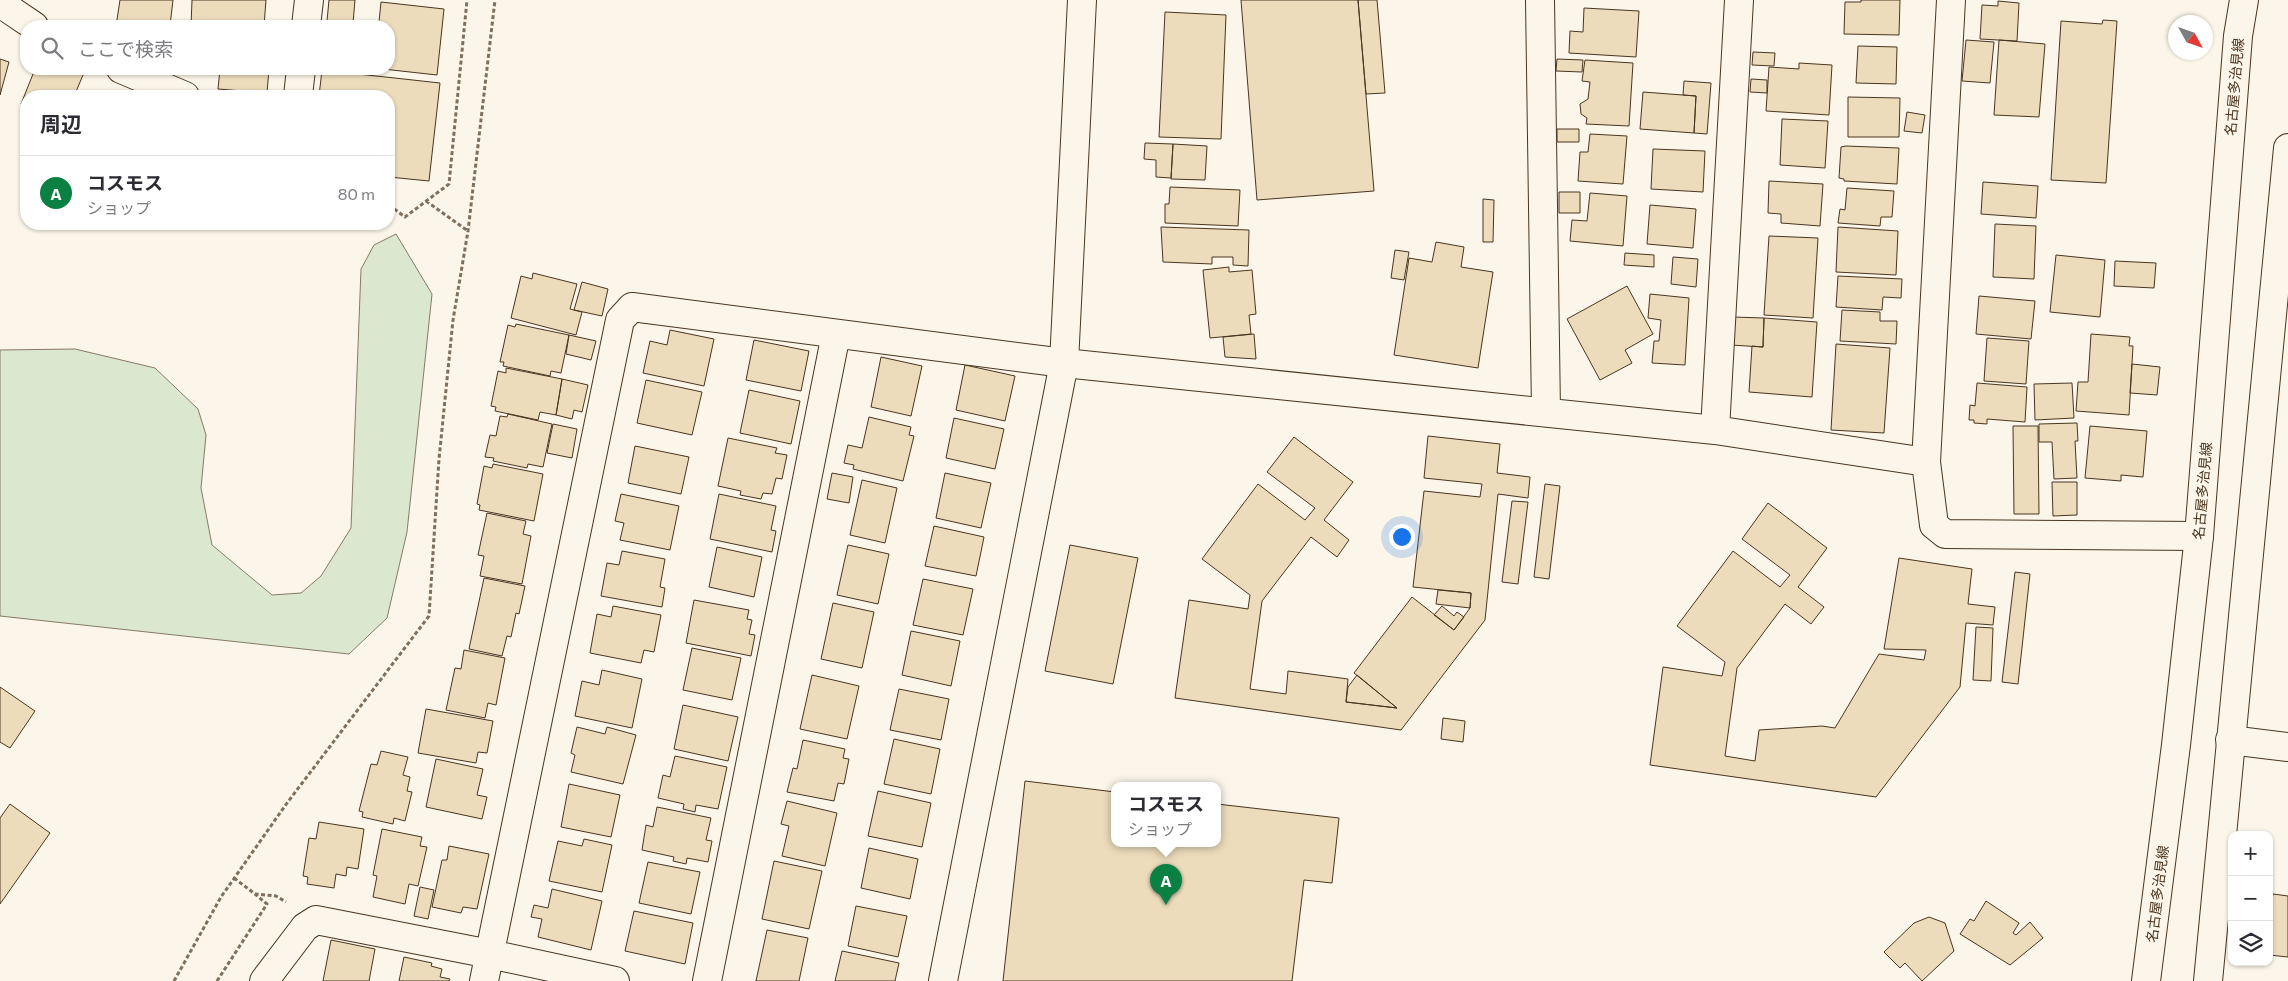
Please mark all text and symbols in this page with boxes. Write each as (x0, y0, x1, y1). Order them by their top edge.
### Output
north arrow (2168, 15, 2213, 60)
search box (20, 20, 395, 75)
icon: search (38, 34, 66, 62)
text: ここで検索 (78, 37, 173, 60)
street label: 名古屋多治見線 (2221, 37, 2247, 137)
text: 周辺 (40, 111, 82, 136)
text: コスモス (87, 171, 163, 194)
text: A (50, 184, 62, 203)
text: 80 m (338, 184, 375, 203)
text: ショップ (87, 198, 151, 217)
street label: 名古屋多治見線 (2189, 441, 2215, 541)
your location (1389, 524, 1415, 550)
popup (1111, 782, 1221, 847)
text: コスモス (1128, 792, 1204, 815)
text: ショップ (1128, 819, 1192, 838)
map controls (2228, 831, 2273, 966)
button: + (2228, 831, 2273, 876)
street label: 名古屋多治見線 (2143, 844, 2171, 944)
pin: A (1150, 864, 1182, 905)
button: − (2228, 876, 2273, 921)
button: layers (2228, 921, 2273, 966)

